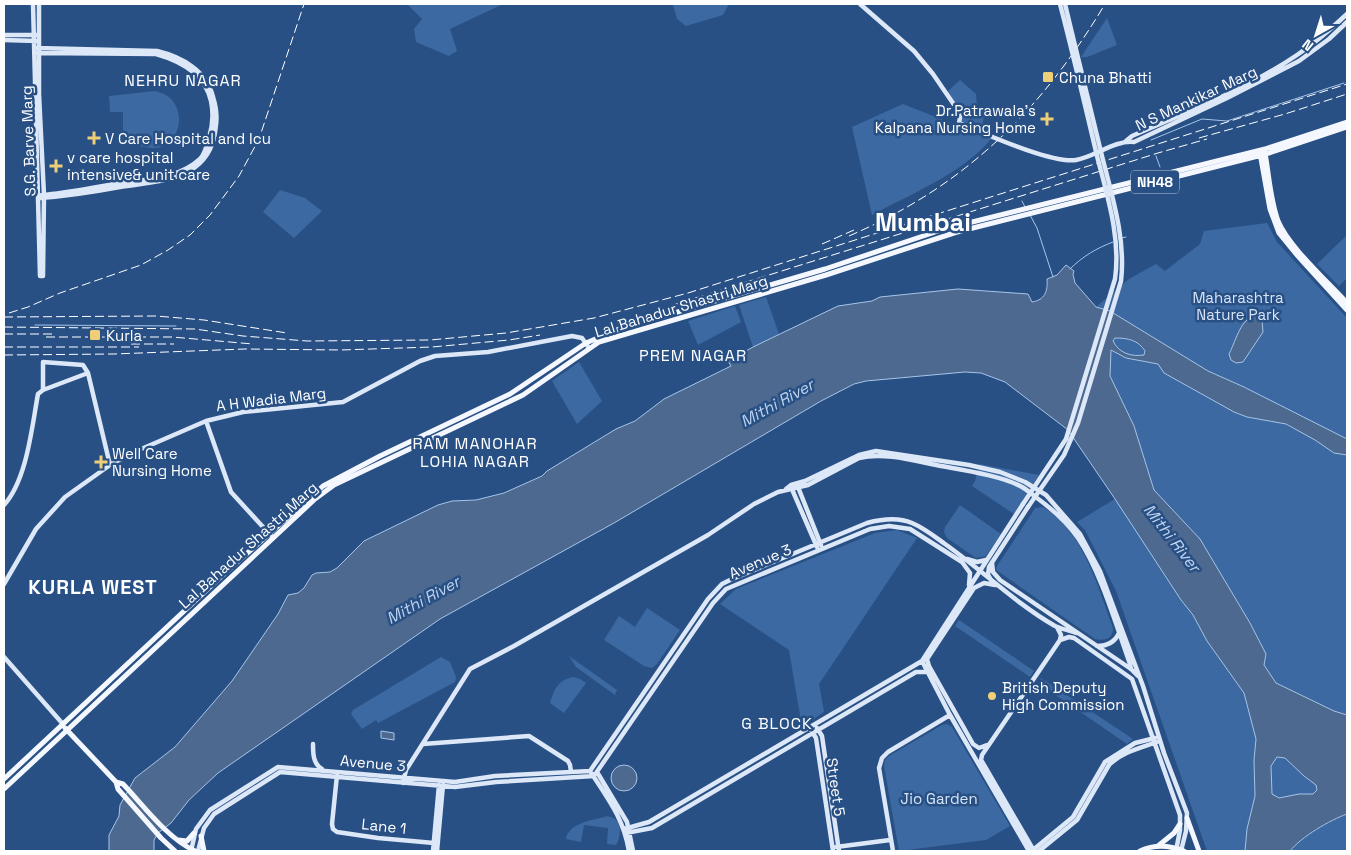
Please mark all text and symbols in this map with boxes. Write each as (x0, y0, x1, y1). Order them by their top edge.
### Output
north arrow (1291, 10, 1341, 60)
text: N (1299, 35, 1317, 55)
street label: N S Mankikar Marg (1132, 61, 1260, 135)
place label: Chuna Bhatti (1059, 68, 1152, 87)
district label: NEHRU NAGAR (124, 70, 242, 91)
marker: Chuna Bhatti (1041, 70, 1055, 84)
street label: S.G. Barve Marg (17, 85, 39, 197)
place label: Dr.Patrawala's Kalpana Nursing Home (875, 101, 1036, 137)
marker: Dr.Patrawala's Kalpana Nursing Home (1040, 112, 1054, 126)
place label: V Care Hospital and Icu (105, 129, 271, 148)
marker: V Care Hospital and Icu (87, 131, 101, 145)
place label: v care hospital intensive& unit care (67, 148, 210, 184)
marker: v care hospital intensive& unit care (49, 159, 63, 173)
road number: NH48 (1131, 170, 1179, 193)
district label: Mumbai (875, 206, 971, 238)
street label: Lal Bahadur Shastri Marg (592, 271, 770, 341)
park label: Maharashtra Nature Park (1192, 288, 1284, 324)
place label: Kurla (106, 326, 143, 345)
marker: Kurla (88, 328, 102, 342)
district label: PREM NAGAR (639, 345, 747, 366)
water label: Mithi River (737, 373, 819, 432)
street label: A H Wadia Marg (215, 383, 327, 415)
district label: RAM MANOHAR LOHIA NAGAR (412, 433, 538, 472)
place label: Well Care Nursing Home (112, 444, 212, 480)
marker: Well Care Nursing Home (94, 455, 108, 469)
street label: Lal Bahadur Shastri Marg (175, 478, 321, 612)
water label: Mithi River (1139, 500, 1206, 578)
street label: Avenue 3 (726, 539, 794, 583)
water label: Mithi River (383, 570, 465, 629)
district label: KURLA WEST (28, 574, 158, 600)
place label: British Deputy High Commission (1002, 678, 1125, 714)
marker: British Deputy High Commission (986, 690, 998, 702)
district label: G BLOCK (741, 713, 813, 734)
street label: Avenue 3 (339, 751, 407, 775)
street label: Street 5 (823, 757, 849, 817)
park label: Jio Garden (900, 789, 978, 808)
street label: Lane 1 (361, 814, 407, 838)

